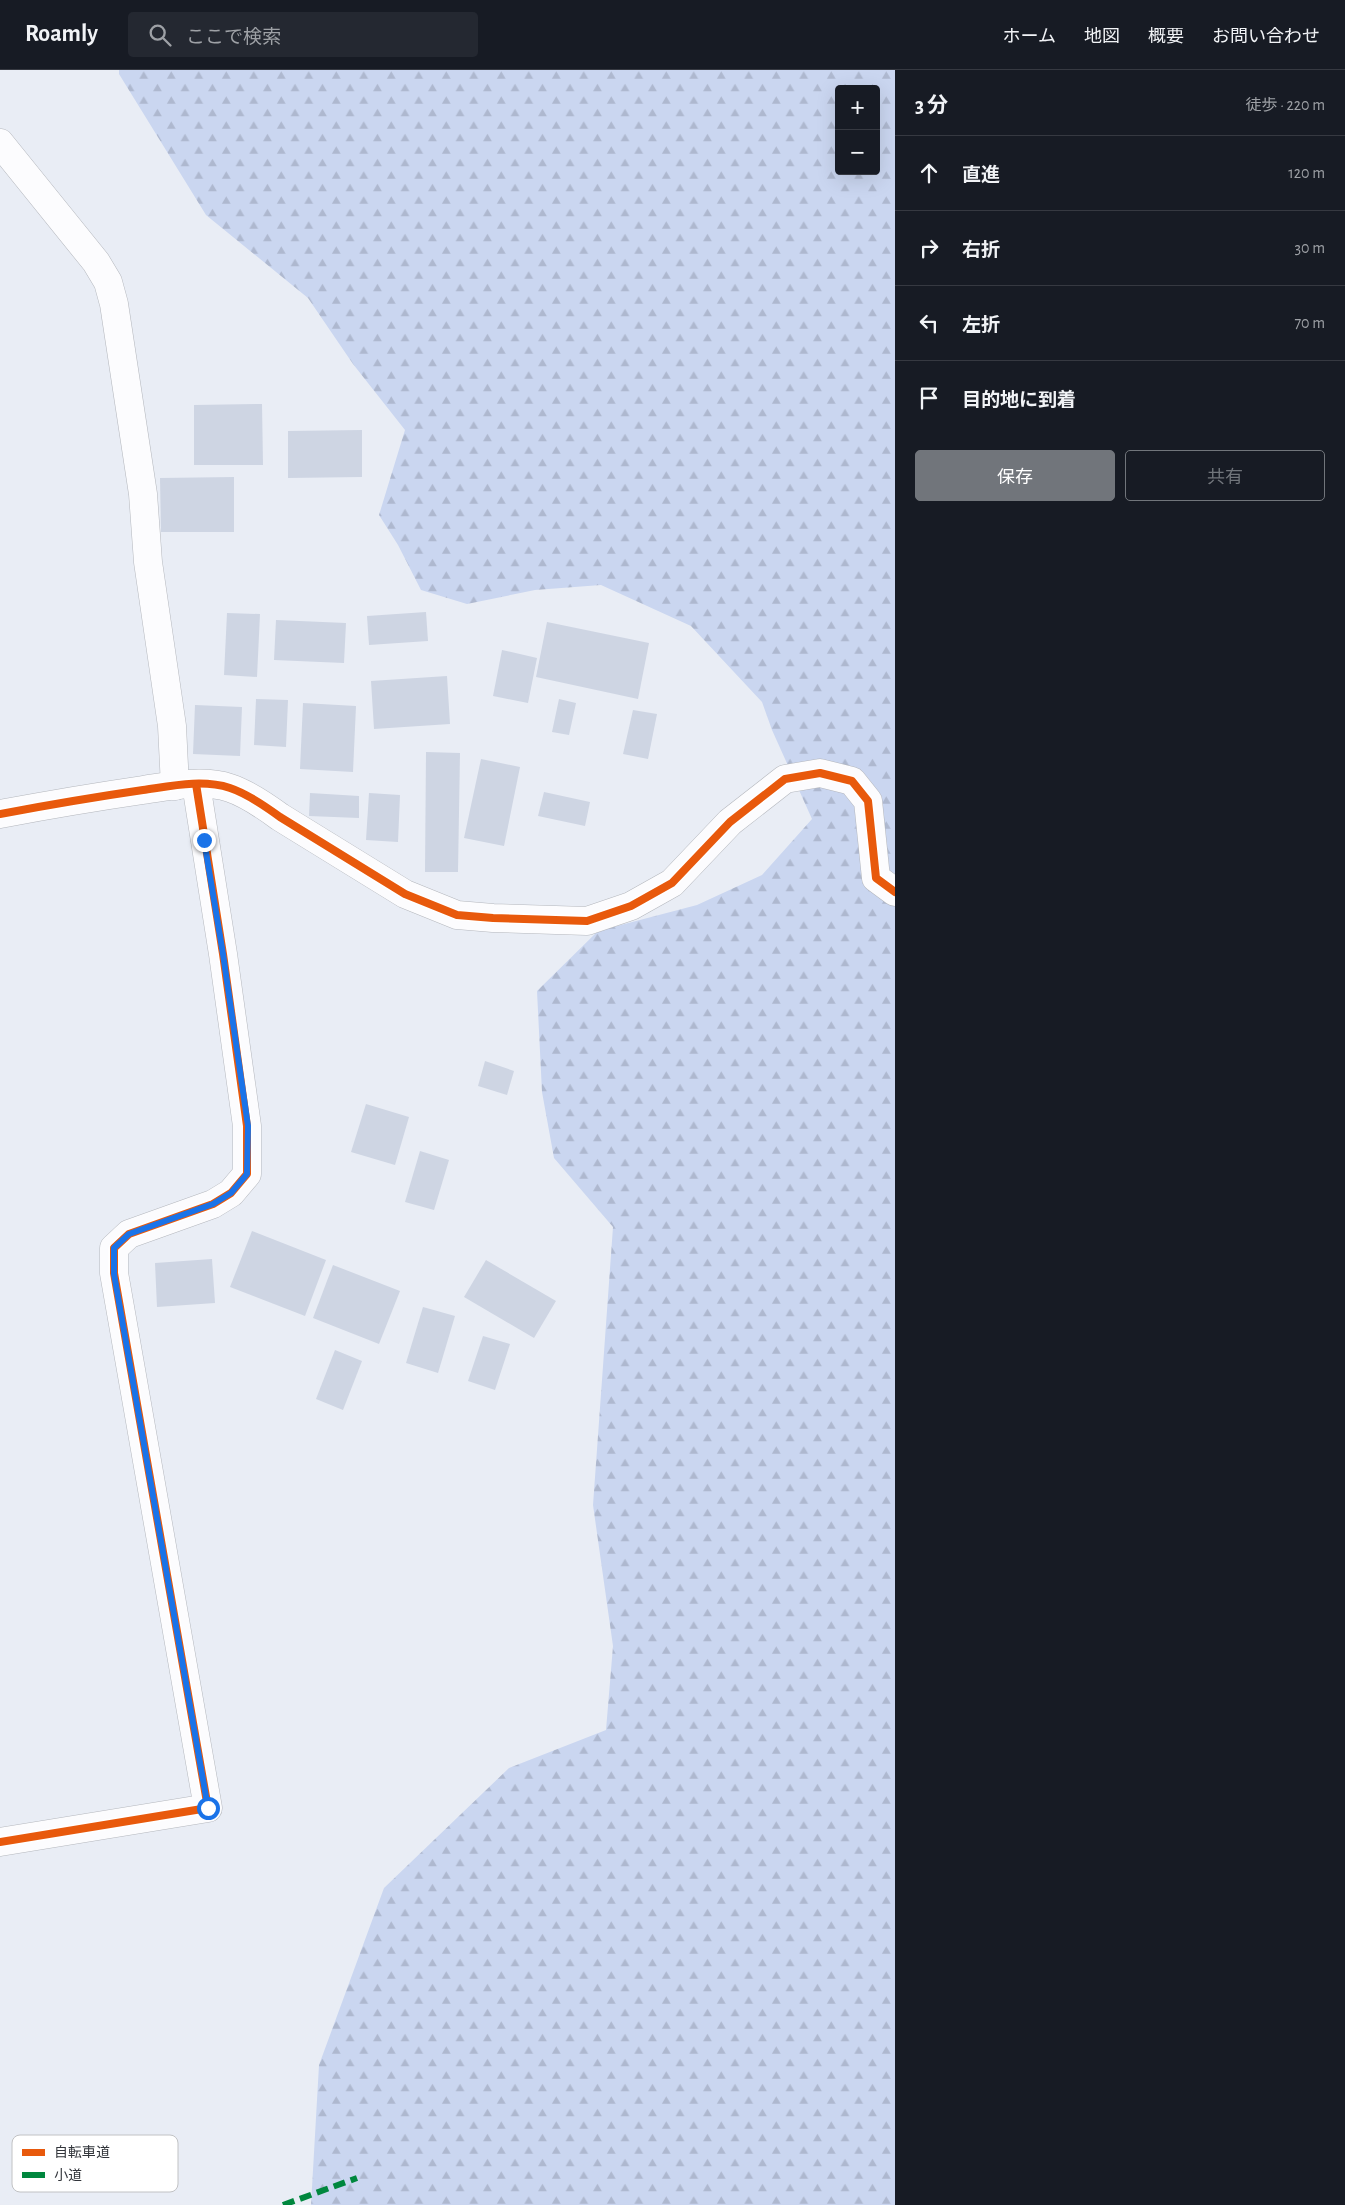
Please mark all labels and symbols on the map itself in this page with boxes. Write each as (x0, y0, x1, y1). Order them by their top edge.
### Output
route end (193, 829, 216, 852)
route start (197, 1797, 220, 1820)
legend (12, 2135, 178, 2192)
text: 自転車道 (54, 2145, 110, 2160)
text: 小道 (54, 2168, 82, 2183)

